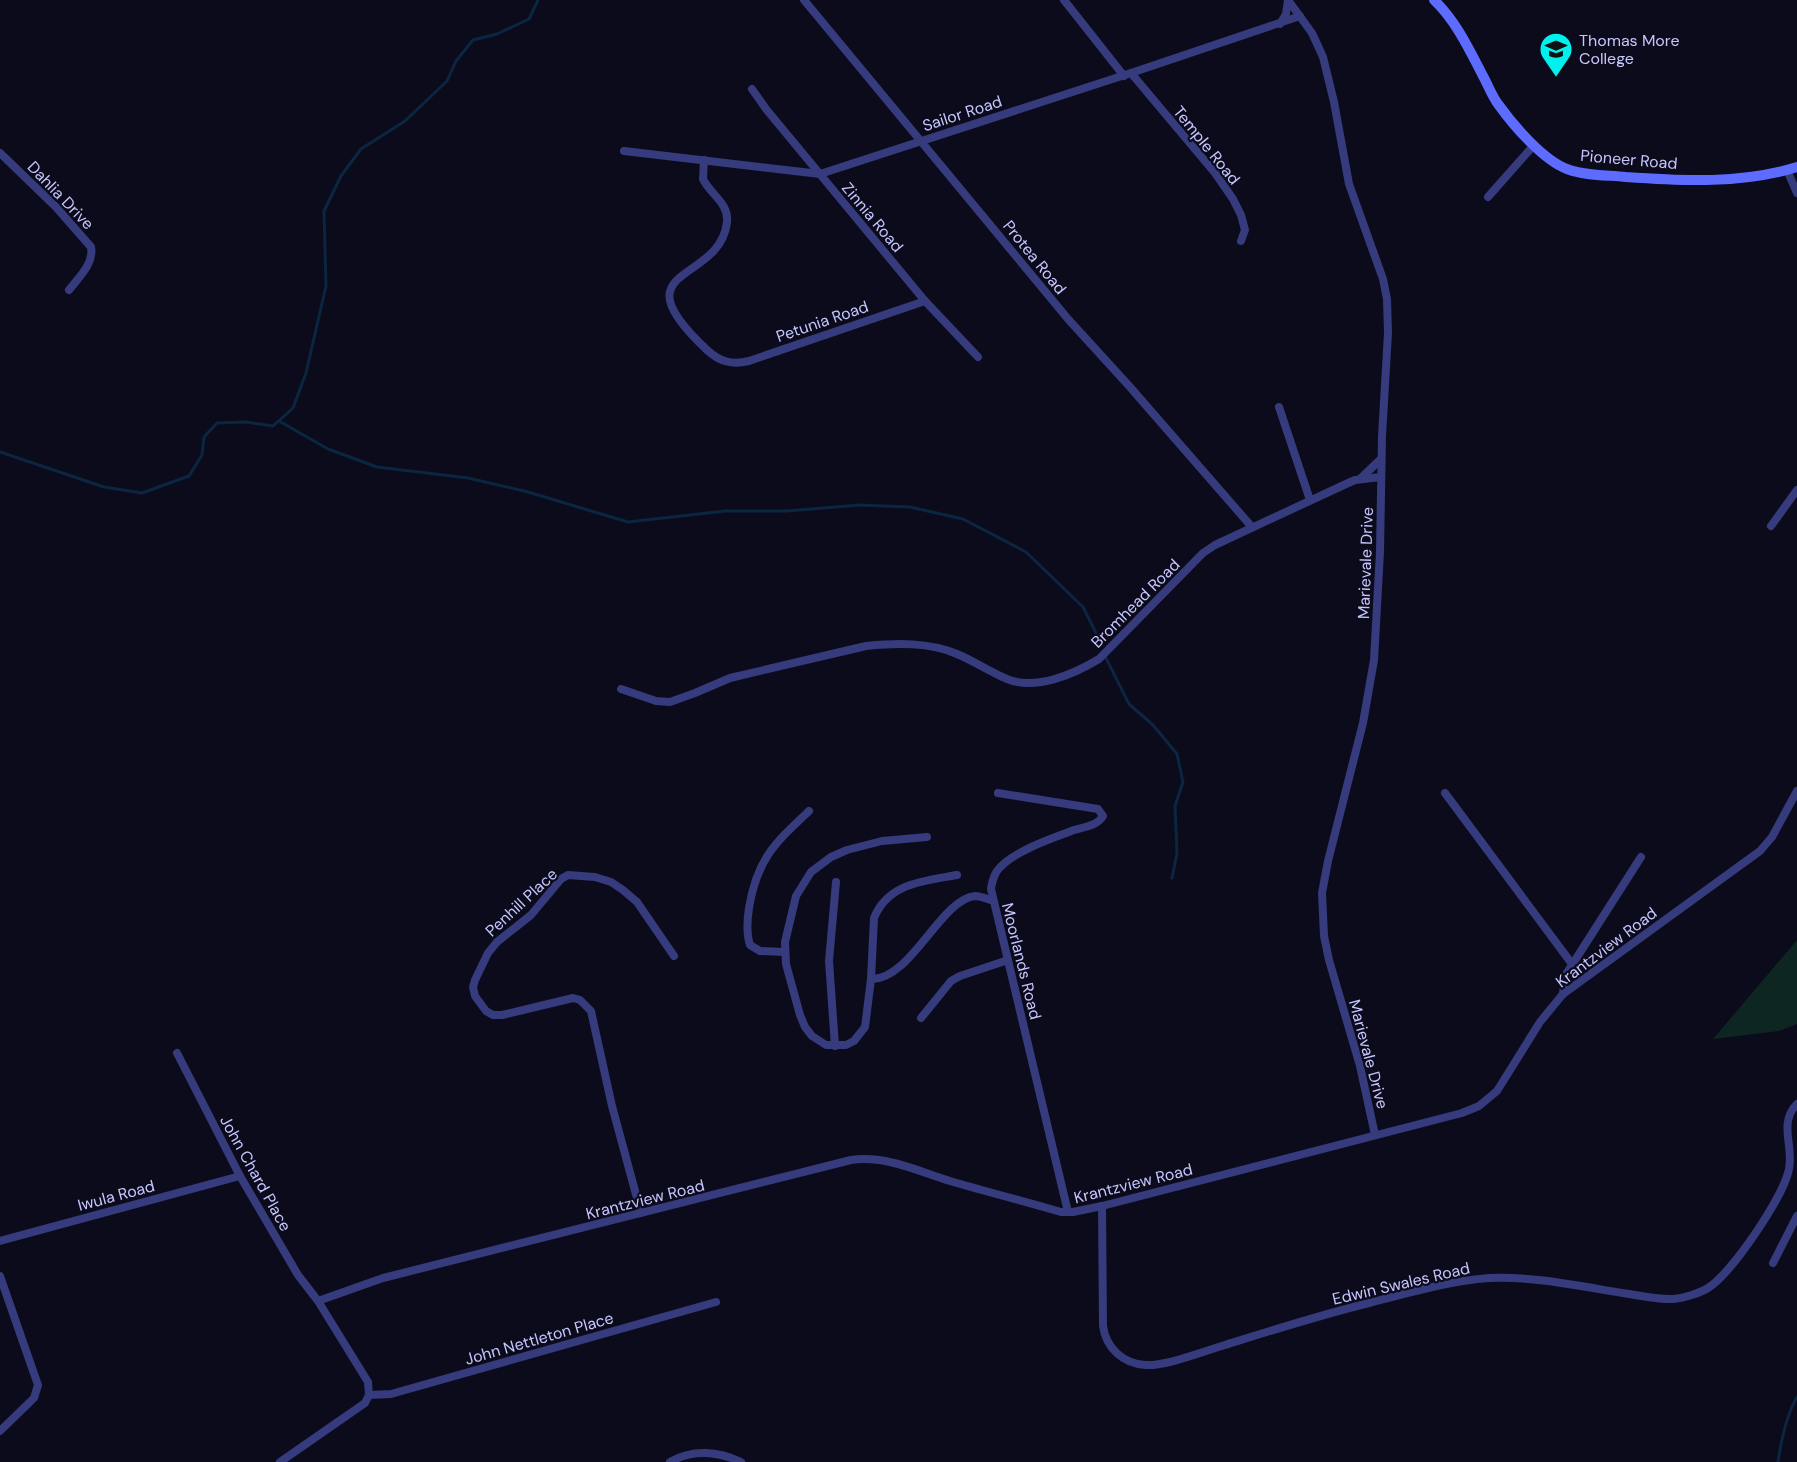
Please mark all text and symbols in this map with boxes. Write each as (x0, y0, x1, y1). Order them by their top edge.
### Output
place label: Thomas More College (1579, 30, 1680, 69)
school or university icon: Thomas More College (1538, 31, 1574, 78)
street label: Sailor Road (920, 91, 1005, 136)
street label: Temple Road (1169, 102, 1245, 189)
street label: Pioneer Road (1580, 145, 1678, 174)
street label: Dahlia Drive (23, 157, 98, 234)
street label: Zinnia Road (837, 178, 908, 257)
street label: Protea Road (998, 216, 1071, 299)
street label: Petunia Road (773, 296, 871, 347)
street label: Marievale Drive (1353, 507, 1378, 619)
street label: Bromhead Road (1086, 554, 1184, 652)
street label: Penhill Place (481, 864, 562, 941)
street label: Moorlands Road (997, 901, 1046, 1022)
street label: Krantzview Road (1551, 902, 1661, 992)
street label: Marievale Drive (1344, 997, 1393, 1111)
street label: John Chard Place (215, 1112, 296, 1235)
street label: Krantzview Road (1072, 1159, 1195, 1208)
street label: Iwula Road (75, 1175, 157, 1216)
street label: Krantzview Road (584, 1175, 707, 1224)
street label: Edwin Swales Road (1330, 1257, 1472, 1310)
street label: John Nettleton Place (462, 1307, 616, 1370)

